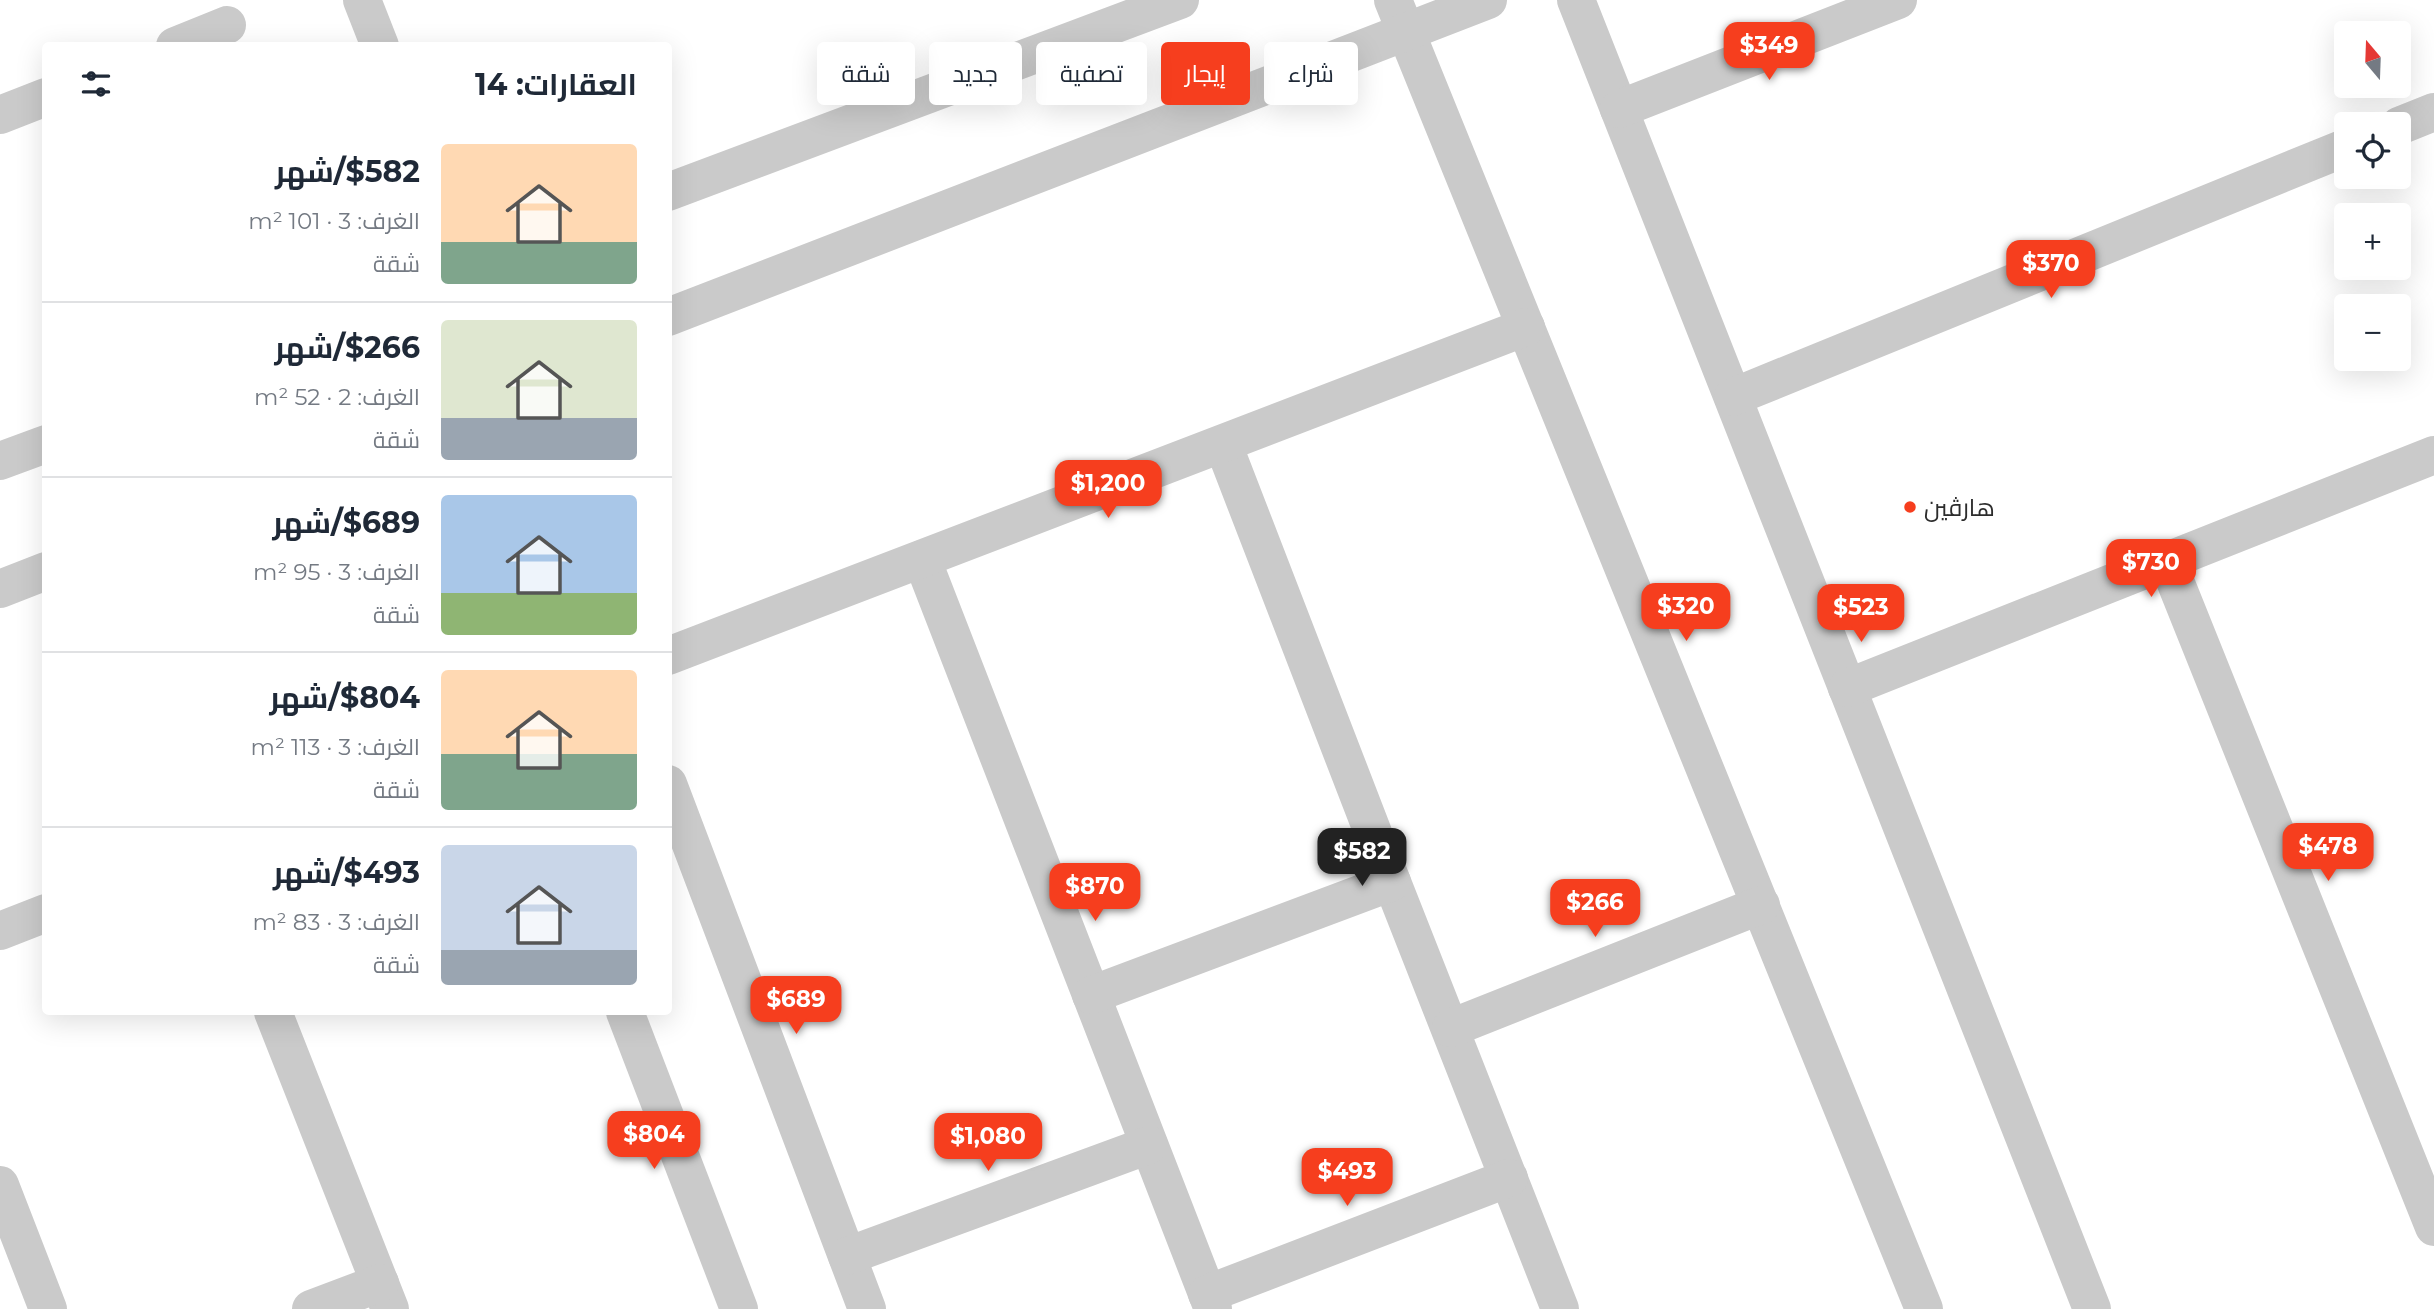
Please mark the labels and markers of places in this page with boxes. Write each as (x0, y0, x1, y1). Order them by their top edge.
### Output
pin: $349 (1728, 22, 1810, 82)
pin: $370 (2010, 240, 2092, 300)
pin: $1,200 (1051, 461, 1165, 520)
place label: هارڤين (1924, 493, 1995, 522)
marker: هارڤين (1902, 499, 1918, 515)
pin: $730 (2110, 540, 2192, 599)
pin: $320 (1645, 584, 1727, 643)
pin: $523 (1820, 584, 1902, 644)
pin: $478 (2287, 824, 2369, 883)
pin: $582 (1321, 828, 1403, 888)
pin: $870 (1054, 864, 1136, 923)
pin: $266 (1554, 880, 1636, 939)
pin: $689 (755, 976, 837, 1036)
pin: $804 (613, 1112, 695, 1171)
pin: $1,080 (931, 1114, 1045, 1173)
pin: $493 (1306, 1148, 1388, 1208)

